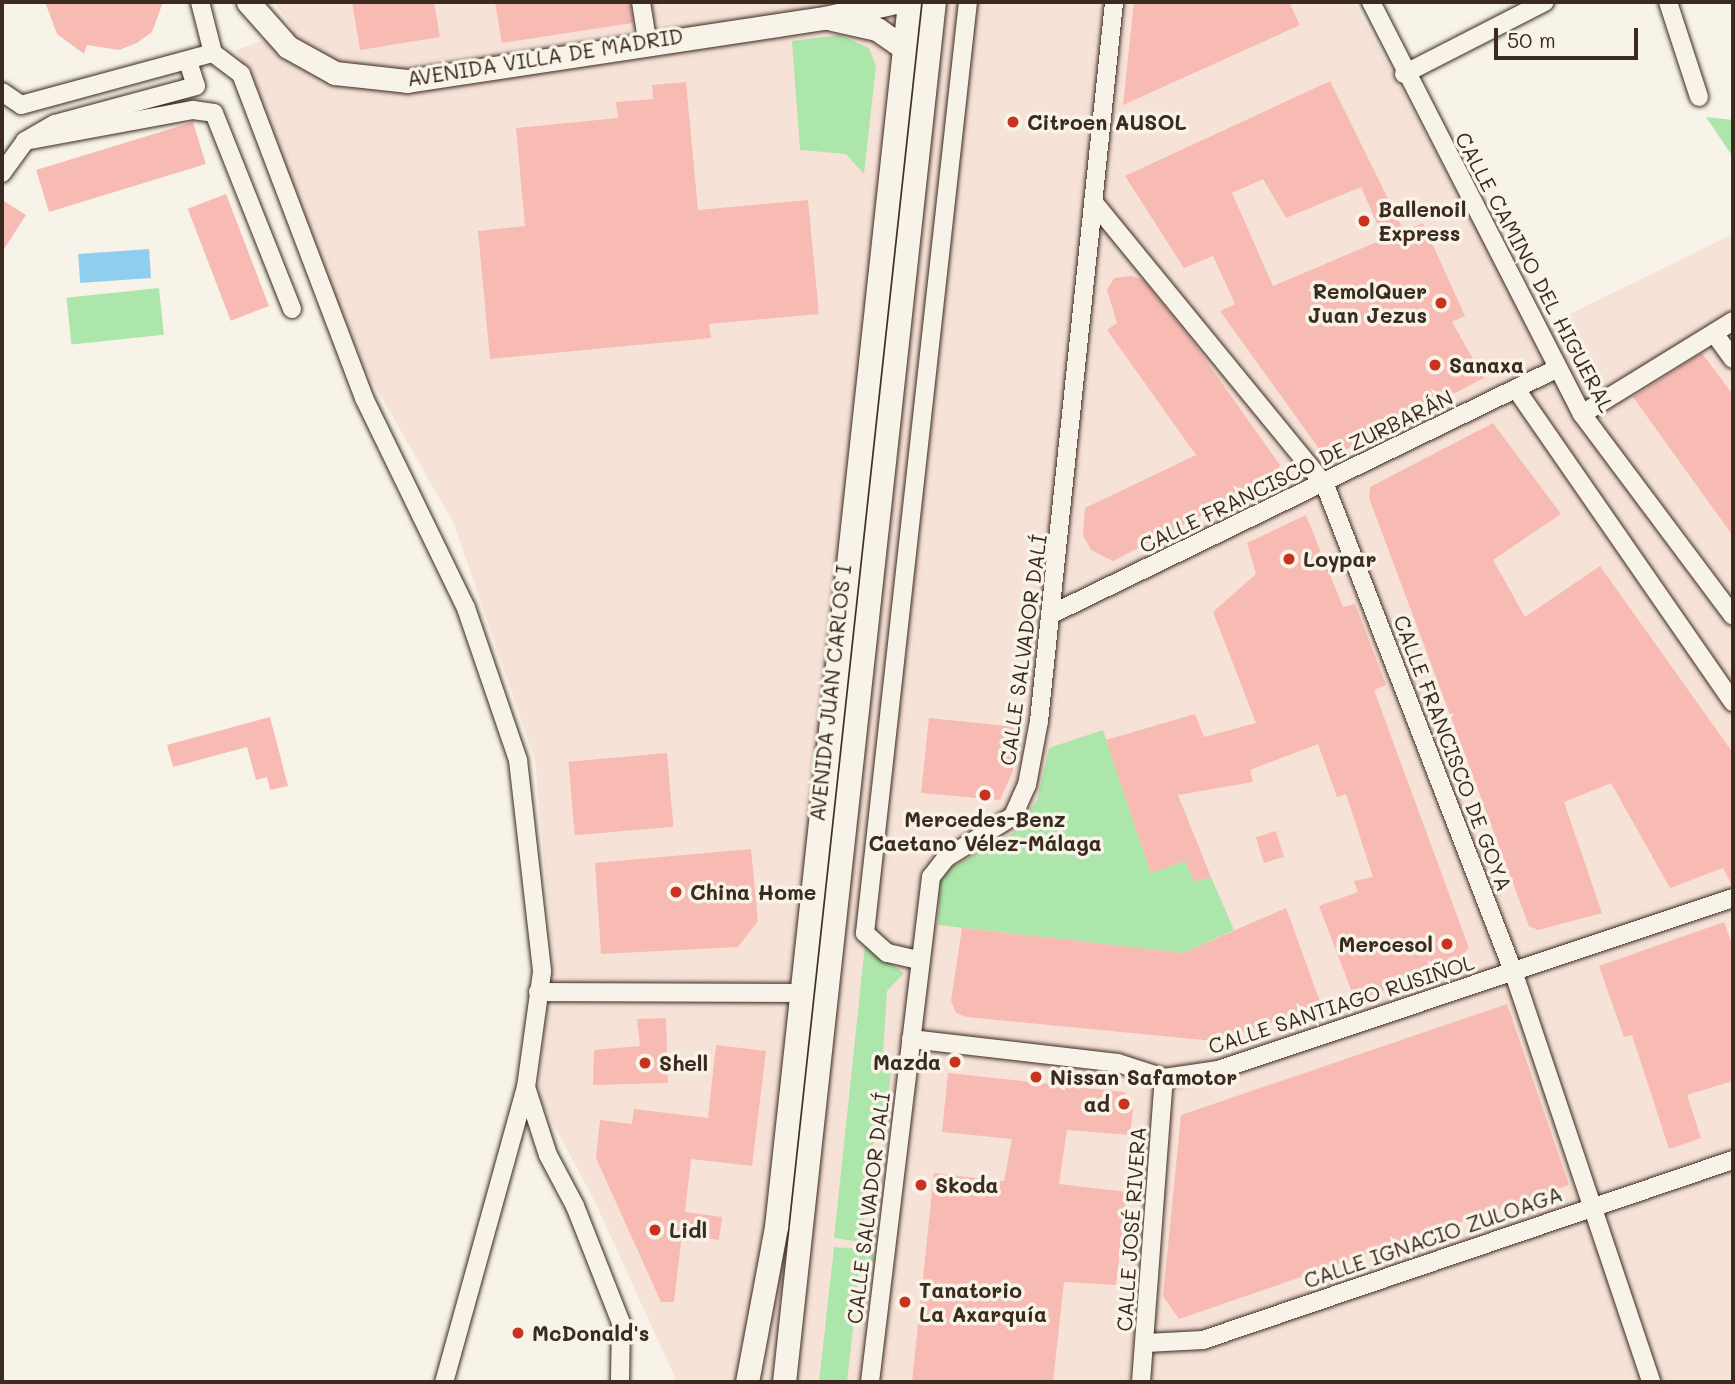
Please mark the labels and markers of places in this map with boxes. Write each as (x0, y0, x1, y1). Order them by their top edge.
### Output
place label: Citroen AUSOL (1027, 109, 1187, 135)
marker: Citroen AUSOL (1005, 114, 1021, 130)
place label: Ballenoil Express (1378, 196, 1466, 246)
marker: Ballenoil Express (1356, 213, 1372, 229)
place label: RemolQuer Juan Jezus (1308, 278, 1427, 328)
marker: RemolQuer Juan Jezus (1433, 295, 1449, 311)
place label: Sanaxa (1449, 352, 1524, 378)
marker: Sanaxa (1427, 357, 1443, 373)
place label: Loypar (1303, 546, 1376, 572)
marker: Loypar (1281, 551, 1297, 567)
marker: Mercedes-Benz Caetano Vélez-Málaga (977, 787, 993, 803)
place label: Mercedes-Benz Caetano Vélez-Málaga (868, 806, 1102, 856)
place label: China Home (690, 879, 816, 905)
marker: China Home (668, 884, 684, 900)
place label: Mercesol (1338, 931, 1433, 957)
marker: Mercesol (1439, 936, 1455, 952)
place label: Mazda (873, 1049, 941, 1075)
place label: Shell (659, 1050, 708, 1076)
marker: Mazda (947, 1054, 963, 1070)
marker: Shell (637, 1055, 653, 1071)
place label: Nissan Safamotor (1050, 1064, 1237, 1090)
marker: Nissan Safamotor (1028, 1069, 1044, 1085)
place label: ad (1084, 1091, 1110, 1117)
marker: ad (1116, 1096, 1132, 1112)
place label: Skoda (935, 1172, 998, 1198)
marker: Skoda (913, 1177, 929, 1193)
place label: Lidl (669, 1217, 707, 1243)
marker: Lidl (647, 1222, 663, 1238)
place label: Tanatorio La Axarquía (919, 1277, 1047, 1327)
marker: Tanatorio La Axarquía (897, 1294, 913, 1310)
place label: McDonald's (532, 1320, 649, 1346)
marker: McDonald's (510, 1325, 526, 1341)

